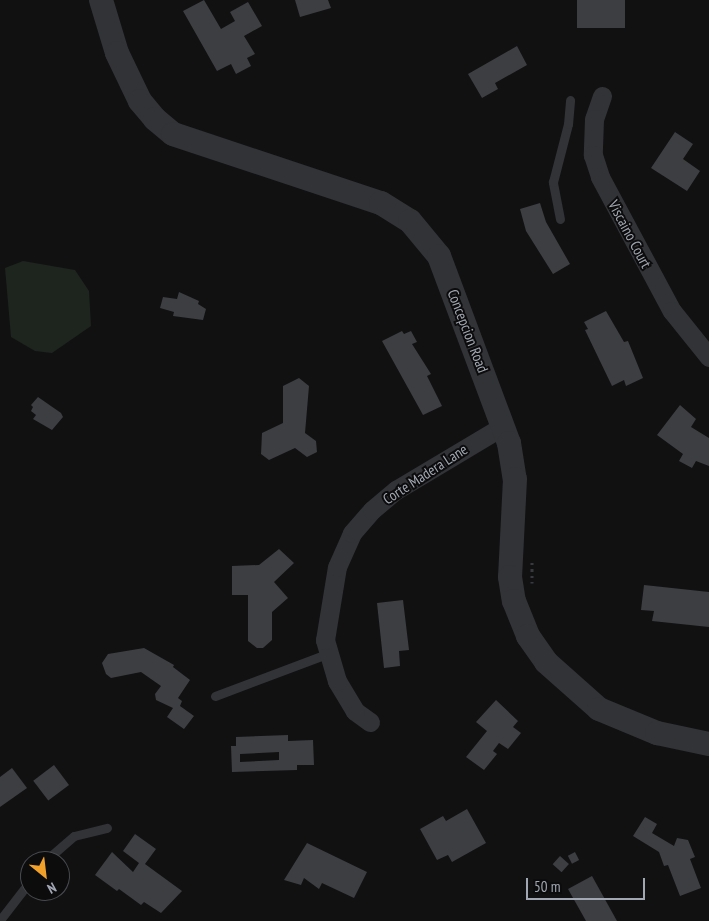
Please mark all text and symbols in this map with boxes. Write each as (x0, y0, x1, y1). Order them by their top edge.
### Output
street label: Viscaino Court (605, 197, 655, 271)
street label: Concepcion Road (444, 287, 492, 375)
street label: Corte Madera Lane (379, 440, 471, 508)
north arrow (20, 851, 70, 901)
scale bar (529, 868, 648, 900)
text: 50 m (534, 877, 560, 896)
text: N (44, 879, 59, 898)

